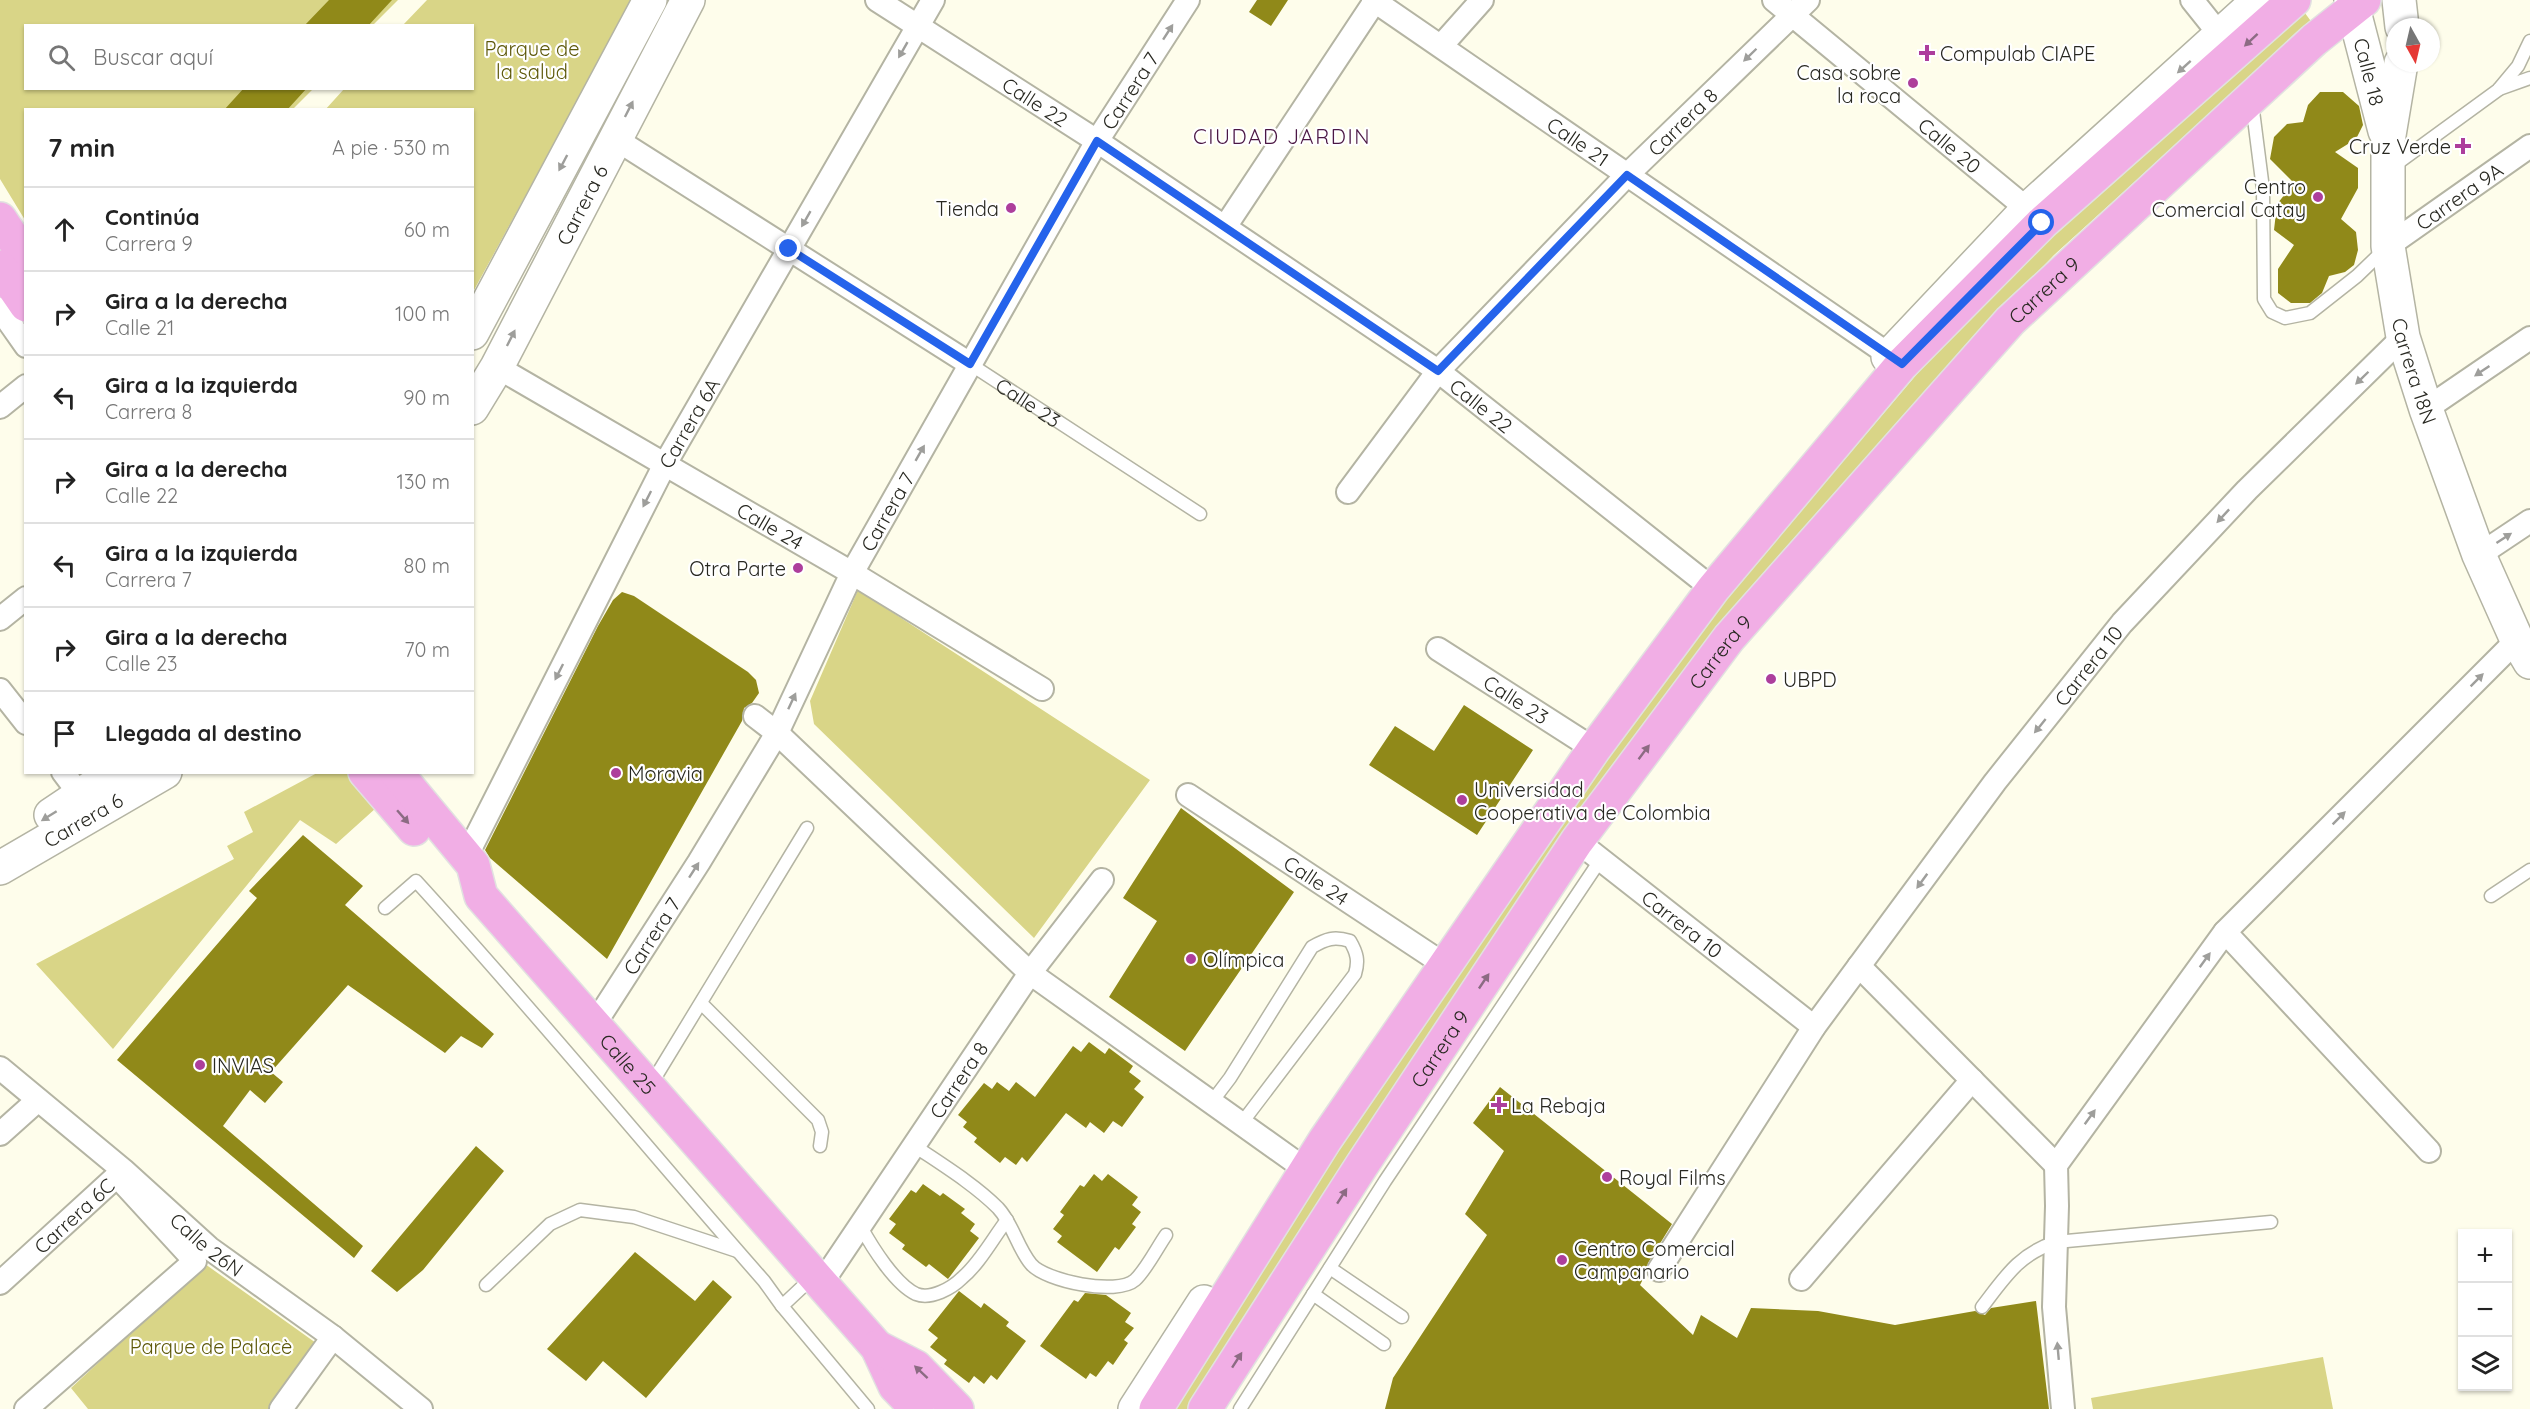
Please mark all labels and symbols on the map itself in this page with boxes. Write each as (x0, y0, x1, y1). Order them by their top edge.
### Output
north arrow (2386, 18, 2440, 72)
one-way arrow (1162, 24, 1173, 40)
one-way arrow (2244, 33, 2259, 46)
street label: Calle 18 (2349, 35, 2390, 108)
park label: Parque de la salud (485, 36, 579, 84)
place label: Compulab CIAPE (1940, 41, 2095, 66)
one-way arrow (898, 42, 908, 59)
marker: Compulab CIAPE (1918, 44, 1936, 62)
street label: Carrera 7 (1096, 47, 1164, 134)
one-way arrow (1744, 48, 1758, 62)
place label: Casa sobre la roca (1797, 60, 1901, 108)
one-way arrow (2177, 60, 2192, 73)
street label: Calle 22 (998, 71, 1073, 132)
marker: Casa sobre la roca (1906, 76, 1920, 90)
street label: Carrera 8 (1642, 82, 1722, 161)
one-way arrow (625, 100, 634, 117)
street label: Calle 21 (1542, 111, 1614, 171)
street label: Calle 20 (1913, 112, 1986, 178)
district label: CIUDAD JARDIN (1193, 123, 1371, 149)
place label: Cruz Verde (2349, 134, 2451, 159)
marker: Cruz Verde (2456, 139, 2470, 153)
one-way arrow (558, 154, 568, 171)
street label: Carrera 9A (2411, 157, 2508, 235)
street label: Carrera 6 (550, 160, 613, 249)
place label: Centro Comercial Catay (2152, 174, 2306, 222)
marker: Centro Comercial Catay (2311, 190, 2325, 204)
place label: Tienda (936, 196, 999, 221)
marker: Tienda (1004, 201, 1018, 215)
route start (2028, 209, 2054, 235)
one-way arrow (800, 211, 811, 227)
route end (775, 235, 801, 261)
street label: Carrera 9 (2003, 251, 2084, 329)
street label: Carrera 18N (2388, 316, 2443, 427)
one-way arrow (507, 330, 516, 347)
one-way arrow (2474, 365, 2490, 377)
one-way arrow (2354, 371, 2369, 385)
street label: Calle 23 (991, 372, 1066, 433)
street label: Carrera 6A (653, 373, 725, 473)
street label: Calle 22 (1445, 373, 1518, 438)
one-way arrow (914, 445, 924, 462)
street label: Carrera 7 (855, 468, 919, 555)
one-way arrow (643, 490, 652, 507)
street label: Calle 24 (733, 497, 808, 555)
one-way arrow (2216, 508, 2230, 523)
one-way arrow (2496, 532, 2512, 544)
place label: Otra Parte (689, 556, 786, 581)
marker: Otra Parte (791, 561, 805, 575)
street label: Carrera 9 (1683, 609, 1756, 694)
street label: Carrera 10 (2048, 620, 2128, 711)
one-way arrow (555, 664, 564, 681)
place label: UBPD (1783, 667, 1837, 692)
street label: Calle 23 (1479, 669, 1554, 729)
marker: UBPD (1764, 672, 1778, 686)
one-way arrow (2469, 674, 2483, 688)
one-way arrow (787, 693, 796, 710)
one-way arrow (2035, 718, 2047, 733)
one-way arrow (1637, 744, 1649, 759)
place label: Moravia (628, 761, 703, 786)
marker: Moravia (609, 766, 623, 780)
place label: Universidad Cooperativa de Colombia (1474, 777, 1711, 825)
street label: Carrera 6 (39, 787, 127, 852)
marker: Universidad Cooperativa de Colombia (1455, 793, 1469, 807)
one-way arrow (396, 809, 410, 824)
one-way arrow (40, 811, 57, 822)
one-way arrow (2331, 812, 2345, 826)
street label: Calle 24 (1279, 850, 1353, 910)
one-way arrow (688, 862, 699, 878)
one-way arrow (1916, 872, 1928, 888)
street label: Carrera 10 (1637, 884, 1728, 963)
street label: Carrera 7 (617, 893, 685, 979)
place label: Olímpica (1203, 947, 1284, 972)
marker: Olímpica (1184, 952, 1198, 966)
one-way arrow (2199, 952, 2211, 968)
one-way arrow (1479, 972, 1490, 989)
street label: Carrera 9 (1405, 1005, 1474, 1092)
street label: Calle 25 (595, 1028, 662, 1099)
street label: Carrera 8 (923, 1037, 993, 1123)
place label: INVIAS (212, 1053, 274, 1078)
marker: INVIAS (193, 1058, 207, 1072)
place label: La Rebaja (1511, 1093, 1606, 1118)
marker: La Rebaja (1492, 1098, 1506, 1112)
one-way arrow (2084, 1110, 2096, 1126)
place label: Royal Films (1619, 1165, 1726, 1190)
marker: Royal Films (1600, 1170, 1614, 1184)
street label: Carrera 6C (28, 1172, 119, 1259)
one-way arrow (1336, 1188, 1347, 1204)
street label: Calle 26N (165, 1207, 249, 1281)
place label: Centro Comercial Campanario (1574, 1236, 1735, 1284)
marker: Centro Comercial Campanario (1555, 1253, 1569, 1267)
park label: Parque de Palacè (130, 1334, 292, 1359)
one-way arrow (2053, 1341, 2063, 1360)
one-way arrow (1231, 1352, 1242, 1368)
one-way arrow (915, 1366, 929, 1380)

